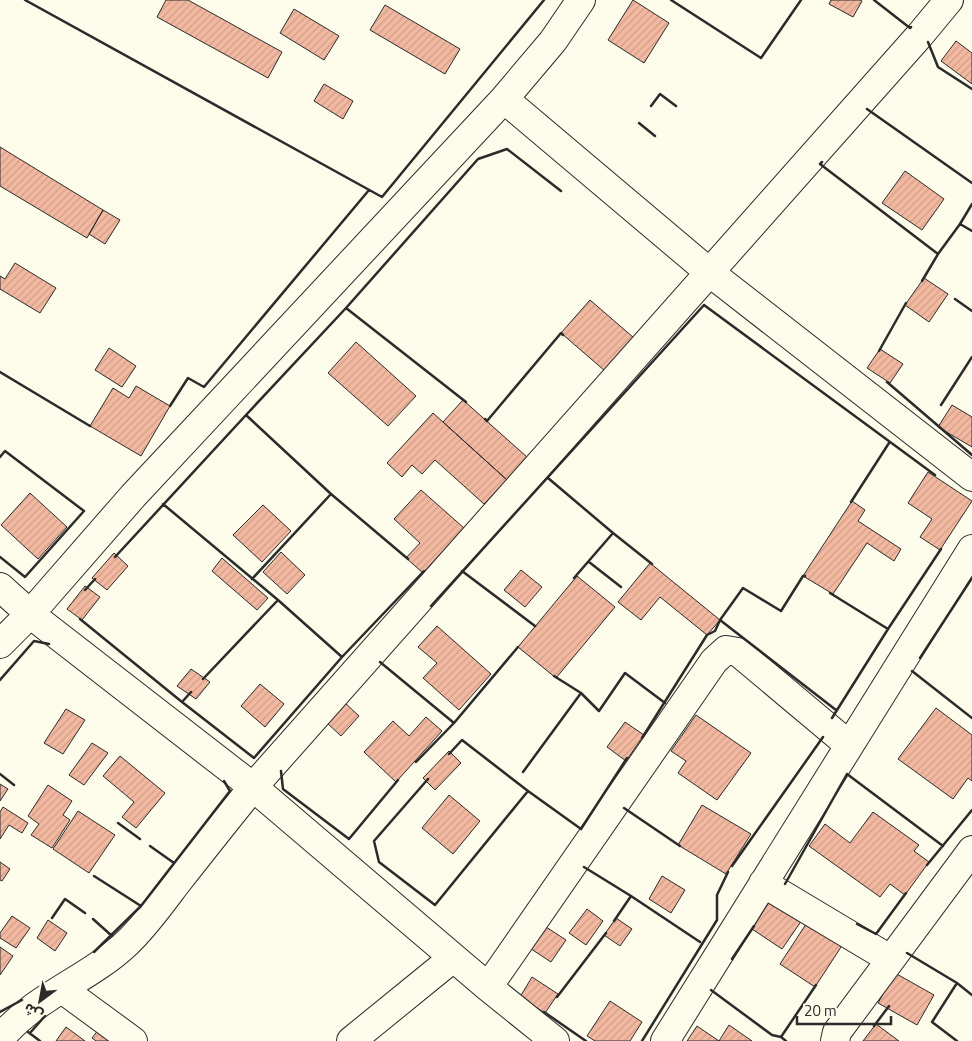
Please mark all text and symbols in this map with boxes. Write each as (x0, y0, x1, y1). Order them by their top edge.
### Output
north arrow (15, 976, 65, 1026)
scale bar (797, 994, 891, 1026)
text: ش (19, 998, 47, 1026)
text: 20 m (804, 999, 837, 1022)

